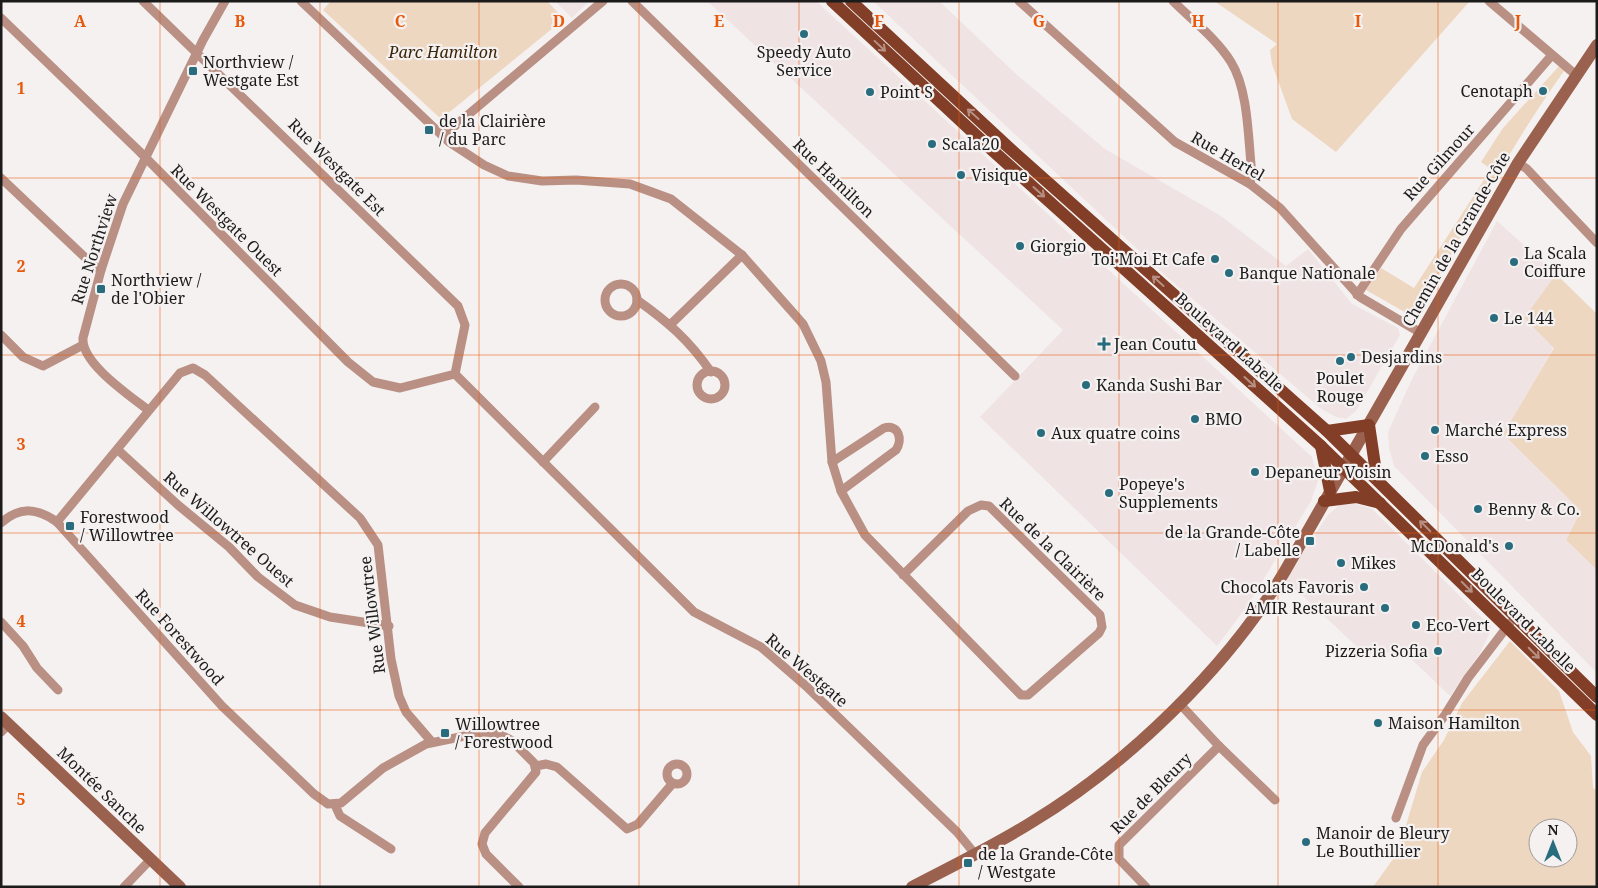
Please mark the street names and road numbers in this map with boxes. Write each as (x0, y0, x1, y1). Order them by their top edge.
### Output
street label: Rue Westgate Est (283, 113, 391, 221)
street label: Rue Gilmour (1398, 118, 1480, 205)
street label: Rue Hertel (1187, 126, 1269, 186)
street label: Rue Hamilton (788, 133, 880, 223)
street label: Chemin de la Grande-Côte (1397, 148, 1515, 330)
street label: Rue Westgate Ouest (166, 159, 288, 281)
street label: Rue Northview (66, 191, 122, 307)
street label: Boulevard Labelle (1171, 287, 1289, 397)
street label: Rue Willowtree Ouest (159, 466, 299, 592)
street label: Rue de la Clairière (995, 492, 1111, 606)
street label: Rue Willowtree (354, 555, 390, 675)
street label: Boulevard Labelle (1467, 563, 1581, 677)
street label: Rue Forestwood (131, 584, 229, 690)
street label: Rue Westgate (761, 628, 853, 712)
street label: Montée Sanche (53, 742, 151, 838)
street label: Rue de Bleury (1106, 747, 1197, 838)

